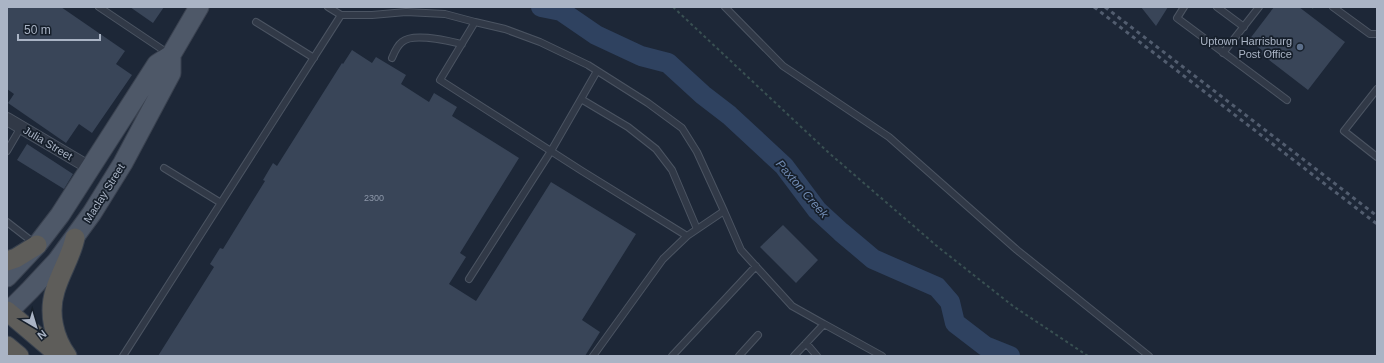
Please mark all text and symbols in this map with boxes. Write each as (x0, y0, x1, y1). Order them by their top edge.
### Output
scale bar (18, 16, 100, 42)
text: 50 m (24, 23, 51, 37)
place label: Uptown Harrisburg Post Office (1200, 35, 1292, 60)
marker: Uptown Harrisburg Post Office (1295, 42, 1305, 52)
street label: Julia Street (21, 124, 75, 162)
water label: Paxton Creek (773, 157, 832, 222)
street label: Maclay Street (81, 161, 127, 225)
house number: 2300 (364, 193, 384, 203)
north arrow (16, 307, 56, 347)
text: N (35, 328, 49, 342)

